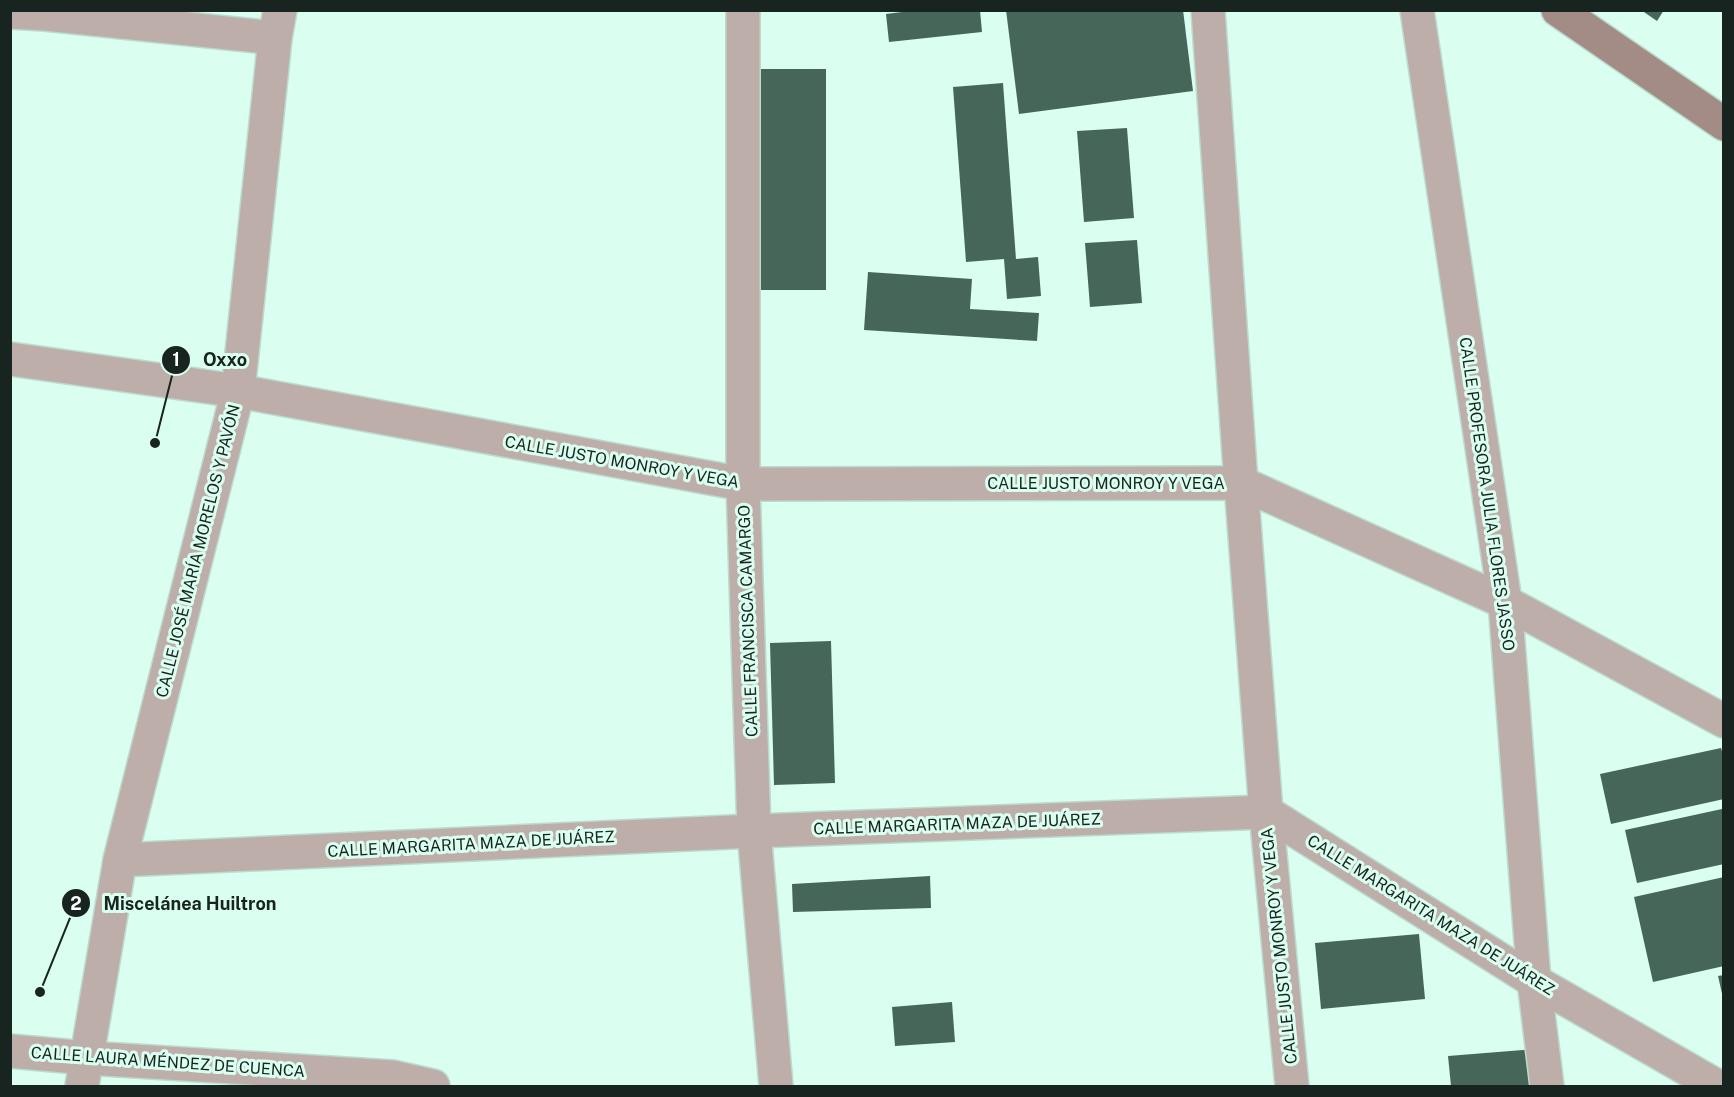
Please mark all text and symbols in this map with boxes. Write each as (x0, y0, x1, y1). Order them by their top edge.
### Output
street label: CALLE PROFESORA JULIA FLORES JASSO (1456, 336, 1518, 652)
callout: Oxxo (161, 342, 259, 378)
text: 1 (172, 349, 180, 370)
text: Oxxo (203, 349, 247, 370)
street label: CALLE JOSÉ MARÍA MORELOS Y PAVÓN (151, 402, 244, 700)
street label: CALLE JUSTO MONROY Y VEGA (503, 432, 741, 492)
street label: CALLE JUSTO MONROY Y VEGA (987, 474, 1225, 493)
street label: CALLE FRANCISCA CAMARGO (734, 505, 762, 737)
street label: CALLE MARGARITA MAZA DE JUÁREZ (813, 808, 1101, 839)
street label: CALLE MARGARITA MAZA DE JUÁREZ (327, 826, 615, 861)
street label: CALLE JUSTO MONROY Y VEGA (1257, 827, 1301, 1065)
street label: CALLE MARGARITA MAZA DE JUÁREZ (1304, 830, 1559, 999)
callout: Miscelánea Huiltron (61, 885, 288, 921)
text: 2 (70, 893, 82, 914)
text: Miscelánea Huiltron (104, 893, 276, 914)
street label: CALLE LAURA MÉNDEZ DE CUENCA (30, 1042, 306, 1081)

